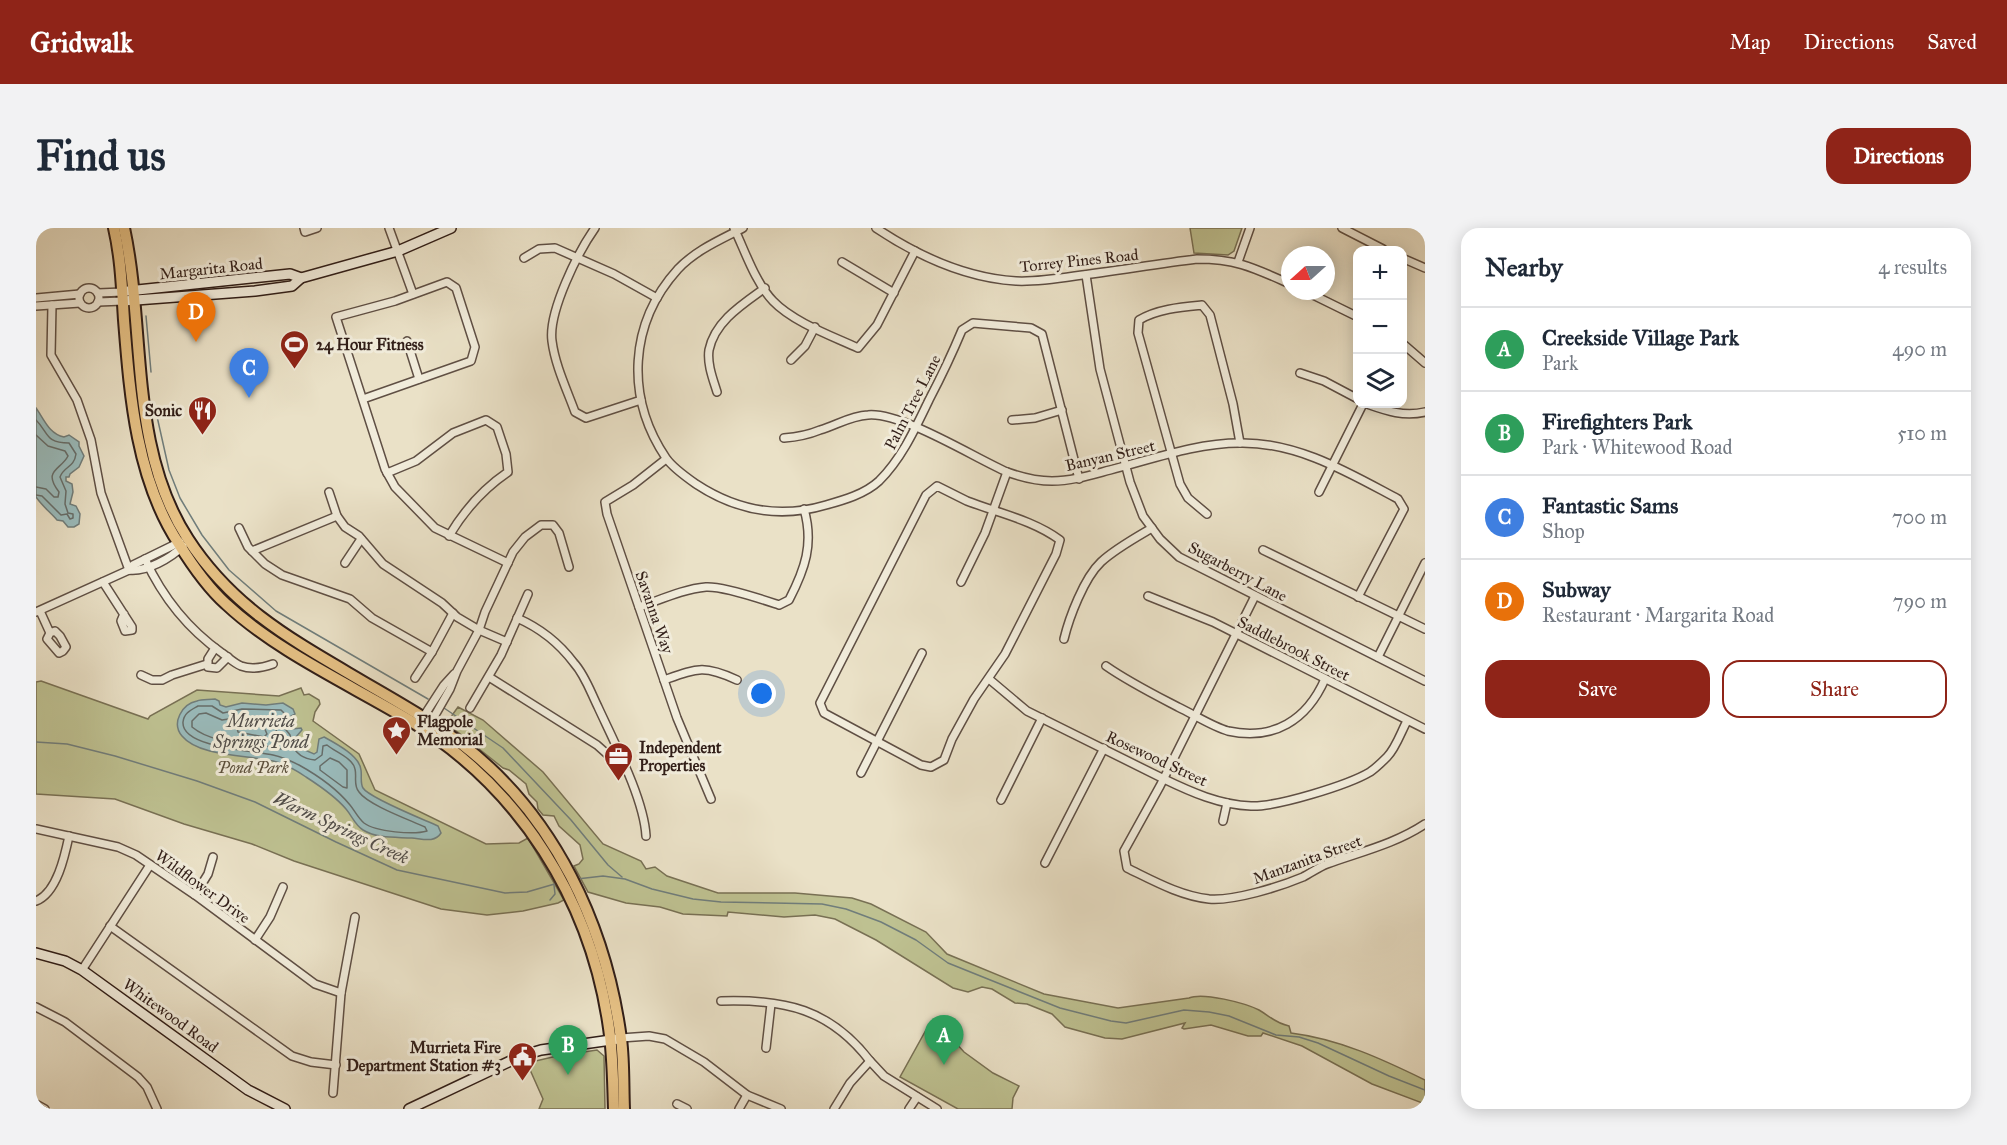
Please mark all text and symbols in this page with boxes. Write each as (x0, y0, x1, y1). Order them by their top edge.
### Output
text: Gridwalk (30, 25, 133, 60)
text: Map (1730, 29, 1771, 55)
text: Directions (1804, 29, 1894, 55)
text: Saved (1927, 29, 1977, 55)
button: Directions (1826, 128, 1971, 184)
text: Find us (36, 130, 166, 182)
street label: Torrey Pines Road (1019, 245, 1139, 276)
north arrow (1281, 246, 1335, 300)
map controls (1353, 246, 1407, 408)
button: + (1353, 246, 1407, 300)
text: Nearby (1485, 251, 1563, 283)
street label: Margarita Road (158, 254, 264, 284)
text: 4 results (1878, 255, 1947, 279)
pin: D (176, 292, 216, 342)
button: − (1353, 300, 1407, 354)
text: Creekside Village Park (1542, 324, 1739, 351)
sports icon: 24 Hour Fitness (279, 328, 311, 370)
place label: 24 Hour Fitness (316, 335, 424, 355)
text: A (1498, 337, 1511, 361)
text: 490 m (1892, 337, 1947, 361)
pin: C (230, 348, 268, 398)
street label: Palm Tree Lane (880, 351, 945, 453)
text: Park (1542, 351, 1578, 375)
button: layers (1353, 354, 1407, 408)
restaurant icon: Sonic (187, 394, 219, 436)
place label: Sonic (145, 401, 182, 420)
text: Firefighters Park (1542, 408, 1693, 435)
text: B (1498, 421, 1511, 445)
text: 510 m (1897, 421, 1947, 445)
text: Park · Whitewood Road (1542, 435, 1733, 459)
street label: Banyan Street (1063, 436, 1157, 475)
text: Fantastic Sams (1542, 492, 1678, 519)
text: C (1498, 505, 1511, 529)
text: 700 m (1892, 505, 1947, 529)
text: Shop (1542, 519, 1585, 543)
street label: Sugarberry Lane (1185, 537, 1291, 607)
street label: Savanna Way (632, 568, 678, 656)
text: Subway (1542, 576, 1611, 603)
text: D (1497, 589, 1512, 613)
text: 790 m (1893, 589, 1947, 613)
text: Restaurant · Margarita Road (1542, 603, 1774, 627)
street label: Saddlebrook Street (1234, 612, 1353, 685)
button: Save (1485, 660, 1710, 718)
button: Share (1722, 660, 1947, 718)
your location (747, 679, 776, 708)
water label: Murrieta Springs Pond (212, 710, 310, 754)
place label: Flagpole Memorial (417, 712, 484, 749)
place icon: Flagpole Memorial (380, 714, 412, 756)
street label: Rosewood Street (1103, 727, 1211, 790)
place label: Independent Properties (639, 738, 722, 776)
office icon: Independent Properties (602, 740, 634, 782)
park label: Pond Park (217, 758, 289, 777)
water label: Warm Springs Creek (269, 787, 412, 870)
street label: Manzanita Street (1250, 831, 1365, 888)
street label: Wildflower Drive (152, 846, 254, 927)
street label: Whitewood Road (119, 974, 222, 1056)
pin: A (924, 1016, 964, 1065)
pin: B (548, 1026, 588, 1075)
place label: Murrieta Fire Department Station #3 (346, 1038, 501, 1076)
public building icon: Murrieta Fire Department Station #3 (506, 1040, 538, 1082)

